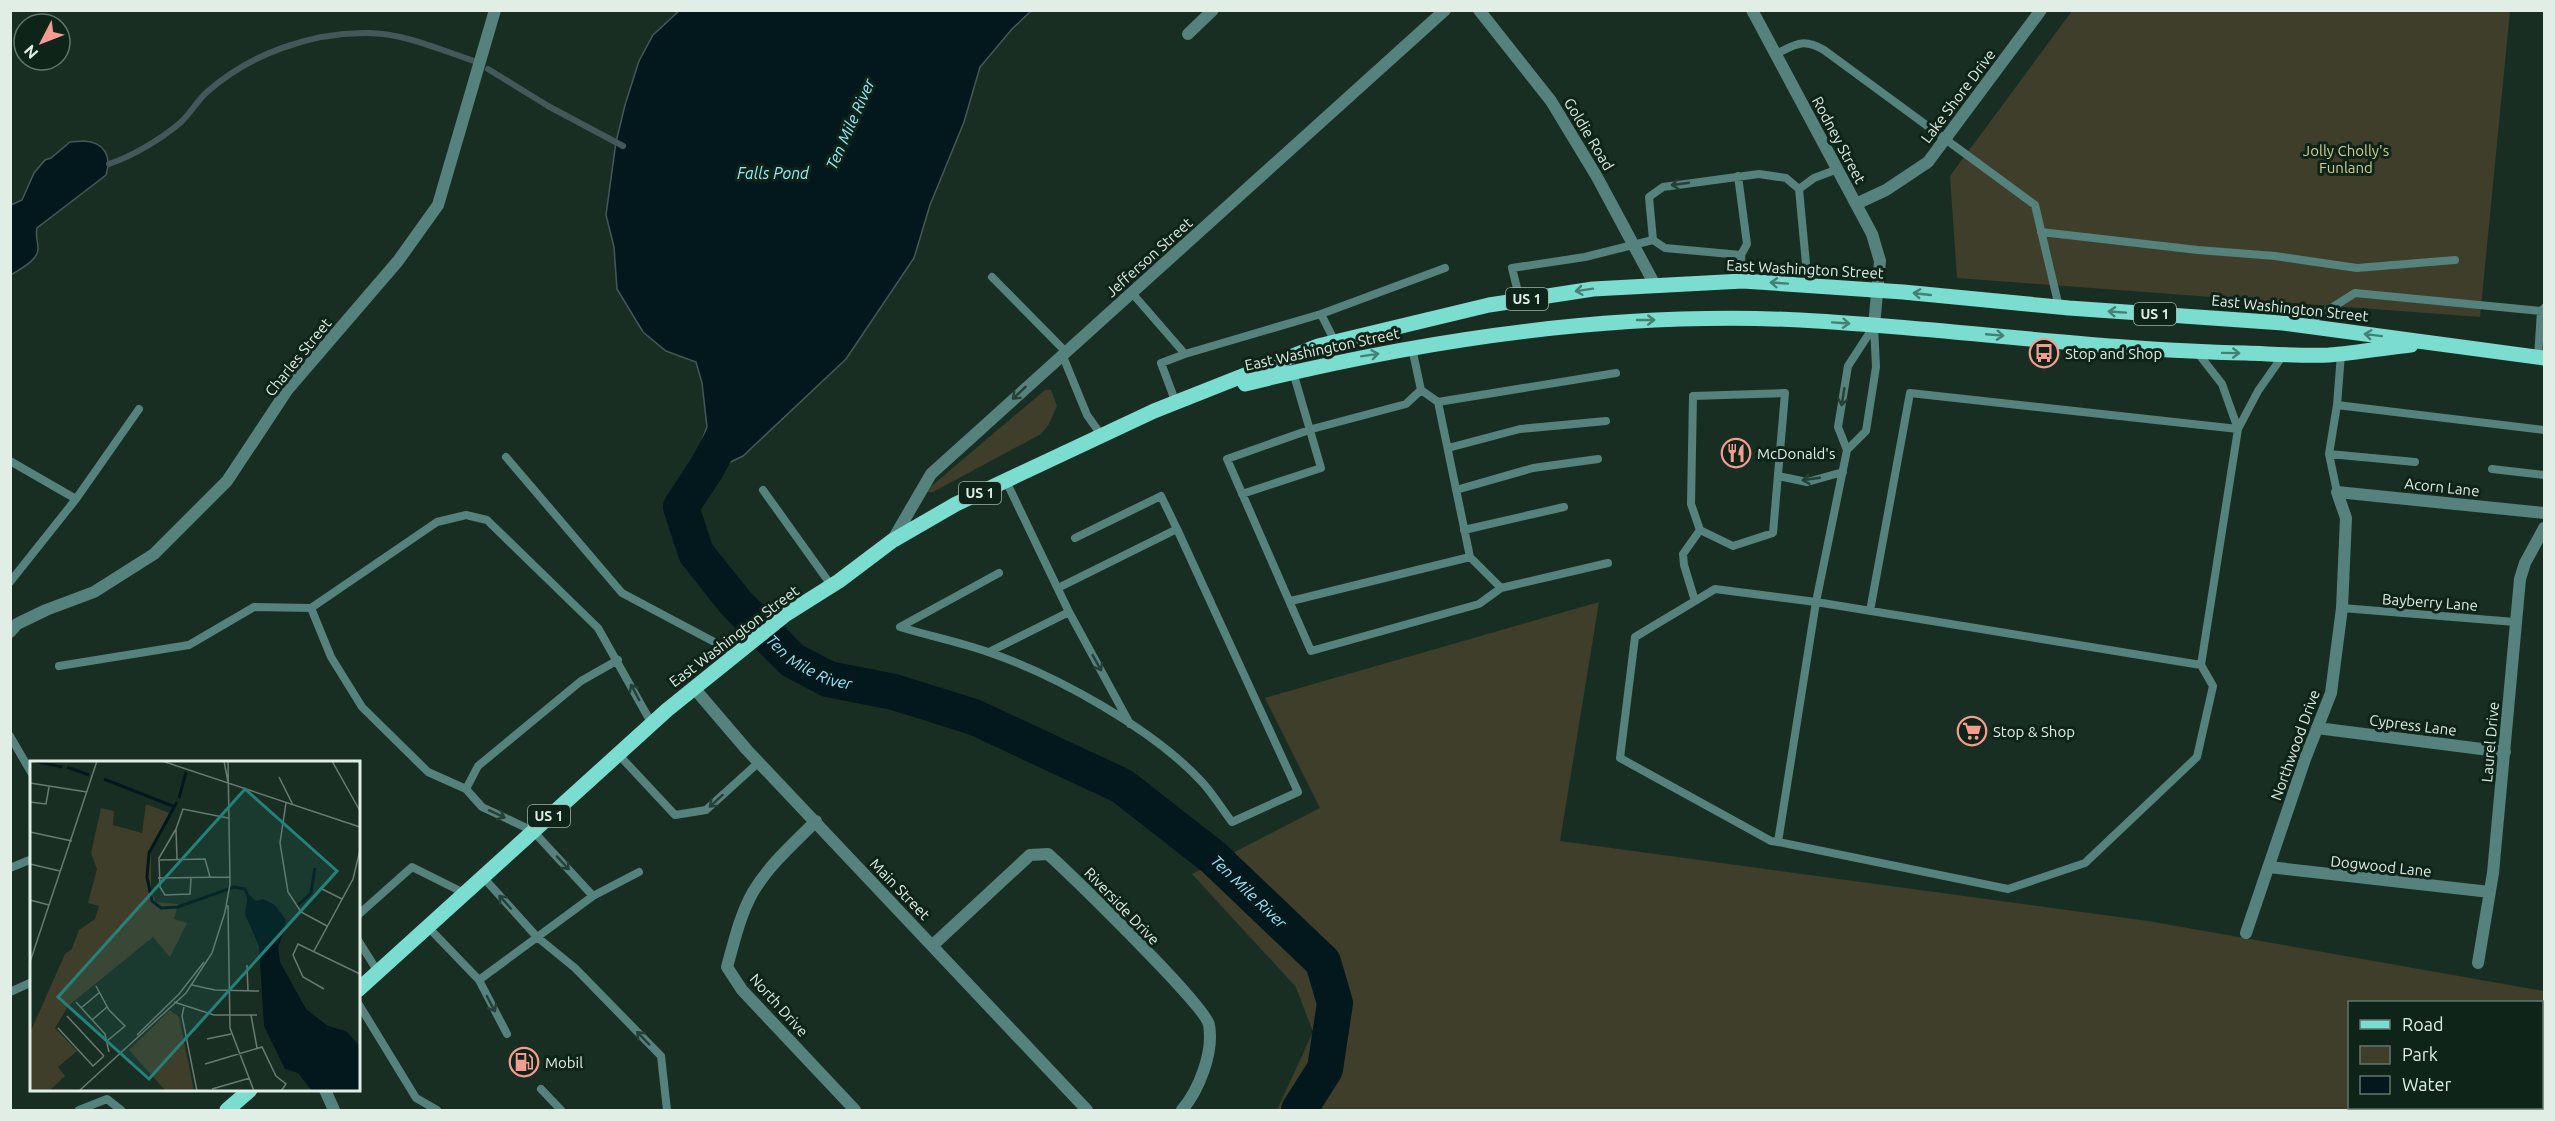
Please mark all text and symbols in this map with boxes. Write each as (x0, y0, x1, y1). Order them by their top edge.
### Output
north arrow (12, 12, 72, 72)
text: N (20, 42, 42, 62)
street label: Lake Shore Drive (1917, 46, 1999, 146)
water label: Ten Mile River (822, 75, 878, 172)
street label: Rodney Street (1809, 94, 1869, 187)
street label: Goldie Road (1561, 95, 1617, 173)
park label: Jolly Cholly's Funland (2303, 142, 2389, 176)
water label: Falls Pond (737, 164, 810, 182)
one-way arrow (1671, 179, 1691, 190)
street label: Jefferson Street (1102, 214, 1196, 300)
street label: East Washington Street (1726, 256, 1884, 282)
one-way arrow (1769, 277, 1789, 288)
one-way arrow (1575, 285, 1594, 296)
road number: US 1 (1506, 288, 1548, 310)
one-way arrow (1913, 288, 1933, 299)
street label: East Washington Street (2211, 291, 2369, 325)
road number: US 1 (2134, 303, 2176, 325)
one-way arrow (2107, 306, 2127, 317)
one-way arrow (1636, 314, 1656, 326)
street label: Charles Street (261, 315, 335, 399)
one-way arrow (1831, 318, 1851, 329)
street label: East Washington Street (1243, 324, 1401, 374)
one-way arrow (2364, 329, 2384, 340)
one-way arrow (1985, 330, 2005, 341)
bus stop icon: Stop and Shop (2028, 337, 2060, 369)
place label: Stop and Shop (2065, 345, 2162, 362)
one-way arrow (2221, 347, 2241, 359)
one-way arrow (1359, 349, 1379, 360)
one-way arrow (1012, 386, 1027, 400)
one-way arrow (1837, 387, 1848, 407)
restaurant icon: McDonald's (1720, 437, 1752, 469)
place label: McDonald's (1757, 445, 1835, 462)
one-way arrow (1801, 474, 1821, 485)
street label: Acorn Lane (2404, 475, 2480, 499)
road number: US 1 (959, 482, 1001, 504)
street label: East Washington Street (666, 582, 802, 690)
street label: Bayberry Lane (2381, 590, 2479, 614)
water label: Ten Mile River (763, 630, 855, 693)
one-way arrow (1092, 654, 1103, 672)
one-way arrow (629, 683, 640, 701)
street label: Northwood Drive (2267, 687, 2323, 803)
street label: Laurel Drive (2478, 701, 2502, 783)
street label: Cypress Lane (2368, 711, 2458, 739)
supermarket icon: Stop & Shop (1956, 715, 1988, 747)
place label: Stop & Shop (1993, 723, 2075, 740)
inset map (30, 761, 360, 1091)
one-way arrow (708, 794, 723, 808)
road number: US 1 (528, 805, 570, 827)
one-way arrow (487, 808, 505, 820)
water label: Ten Mile River (1207, 851, 1291, 932)
street label: Dogwood Lane (2330, 852, 2432, 880)
one-way arrow (556, 855, 570, 870)
street label: Main Street (867, 855, 933, 923)
street label: Riverside Drive (1081, 864, 1163, 948)
one-way arrow (498, 894, 512, 909)
street label: North Drive (746, 970, 812, 1040)
one-way arrow (486, 994, 497, 1012)
legend (2348, 1001, 2543, 1109)
text: Road (2402, 1014, 2444, 1034)
one-way arrow (636, 1031, 651, 1046)
text: Park (2402, 1044, 2438, 1064)
fuel station icon: Mobil (508, 1046, 540, 1078)
place label: Mobil (545, 1054, 583, 1071)
text: Water (2402, 1074, 2452, 1094)

